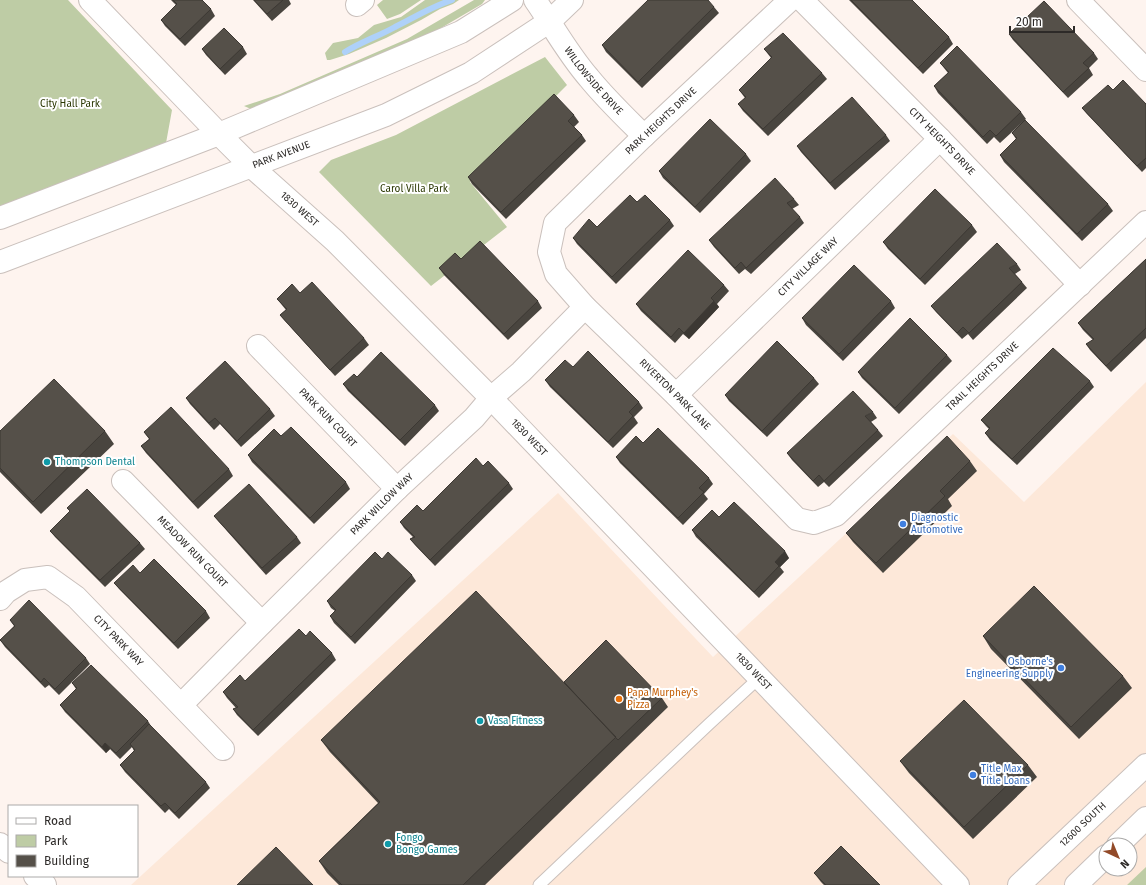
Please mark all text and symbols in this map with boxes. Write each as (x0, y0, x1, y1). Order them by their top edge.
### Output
scale bar (1010, 8, 1074, 34)
text: 20 m (1016, 15, 1042, 29)
street label: WILLOWSIDE DRIVE (561, 45, 625, 117)
street label: PARK HEIGHTS DRIVE (623, 85, 699, 157)
park label: City Hall Park (40, 98, 101, 110)
street label: CITY HEIGHTS DRIVE (906, 105, 978, 178)
street label: PARK AVENUE (251, 138, 312, 171)
park label: Carol Villa Park (380, 183, 449, 195)
street label: 1830 WEST (278, 189, 321, 230)
street label: CITY VILLAGE WAY (775, 235, 841, 299)
street label: TRAIL HEIGHTS DRIVE (944, 339, 1021, 414)
street label: RIVERTON PARK LANE (637, 357, 713, 433)
street label: PARK RUN COURT (296, 386, 360, 450)
street label: 1830 WEST (508, 416, 550, 459)
place label: Thompson Dental (55, 456, 135, 468)
marker: Thompson Dental (42, 457, 52, 467)
street label: PARK WILLOW WAY (348, 471, 416, 538)
place label: Diagnostic Automotive (911, 512, 963, 536)
street label: MEADOW RUN COURT (155, 514, 230, 591)
marker: Diagnostic Automotive (898, 519, 908, 529)
street label: CITY PARK WAY (91, 613, 146, 669)
street label: 1830 WEST (733, 650, 774, 693)
place label: Osborne's Engineering Supply (966, 656, 1053, 680)
marker: Osborne's Engineering Supply (1056, 663, 1066, 673)
place label: Papa Murphey's Pizza (627, 687, 698, 711)
marker: Papa Murphey's Pizza (614, 694, 624, 704)
place label: Vasa Fitness (488, 715, 543, 727)
marker: Vasa Fitness (475, 716, 485, 726)
place label: Title Max Title Loans (981, 763, 1030, 787)
marker: Title Max Title Loans (968, 770, 978, 780)
street label: 12600 SOUTH (1057, 800, 1109, 849)
legend (8, 805, 138, 877)
text: Road (44, 814, 72, 828)
place label: Fongo Bongo Games (396, 832, 458, 856)
text: Park (44, 834, 68, 848)
north arrow (1098, 837, 1138, 877)
marker: Fongo Bongo Games (383, 839, 393, 849)
text: Building (44, 854, 90, 868)
text: N (1117, 857, 1132, 871)

